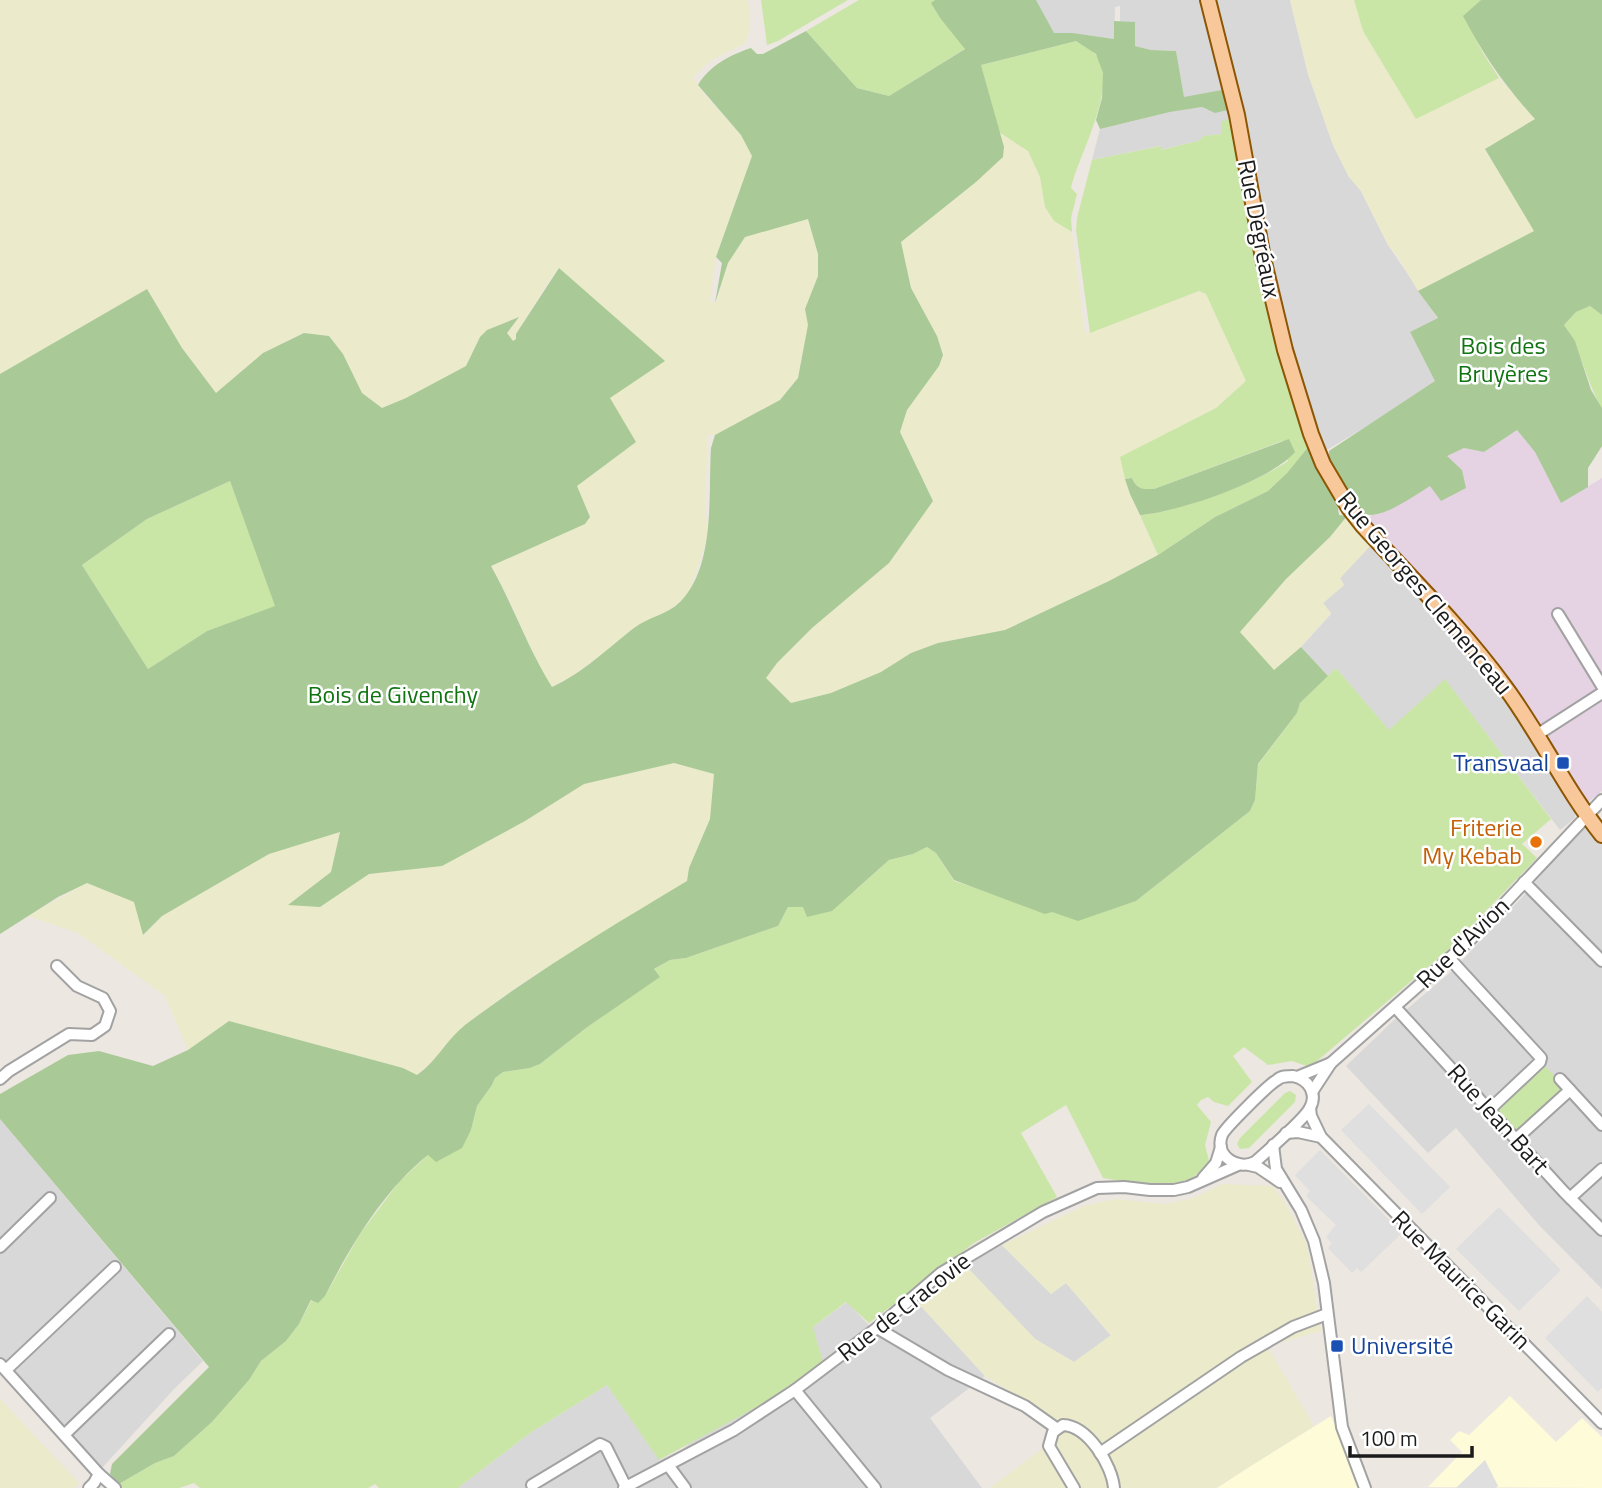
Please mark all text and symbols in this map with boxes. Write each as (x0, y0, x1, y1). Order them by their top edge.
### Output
street label: Rue Dégréaux (1229, 156, 1291, 301)
park label: Bois des Bruyères (1458, 327, 1548, 391)
street label: Rue Georges Clemenceau (1330, 483, 1522, 702)
park label: Bois de Givenchy (308, 676, 479, 712)
place label: Transvaal (1453, 744, 1549, 780)
marker: Transvaal (1555, 755, 1571, 771)
place label: Friterie My Kebab (1422, 809, 1522, 873)
marker: Friterie My Kebab (1528, 834, 1544, 850)
street label: Rue d'Avion (1407, 888, 1517, 996)
street label: Rue Jean Bart (1439, 1055, 1559, 1182)
street label: Rue Maurice Garin (1384, 1201, 1540, 1357)
street label: Rue de Cracovie (829, 1243, 977, 1370)
place label: Université (1351, 1327, 1453, 1363)
marker: Université (1329, 1338, 1345, 1354)
scale bar (1350, 1414, 1472, 1458)
text: 100 m (1360, 1422, 1417, 1454)

